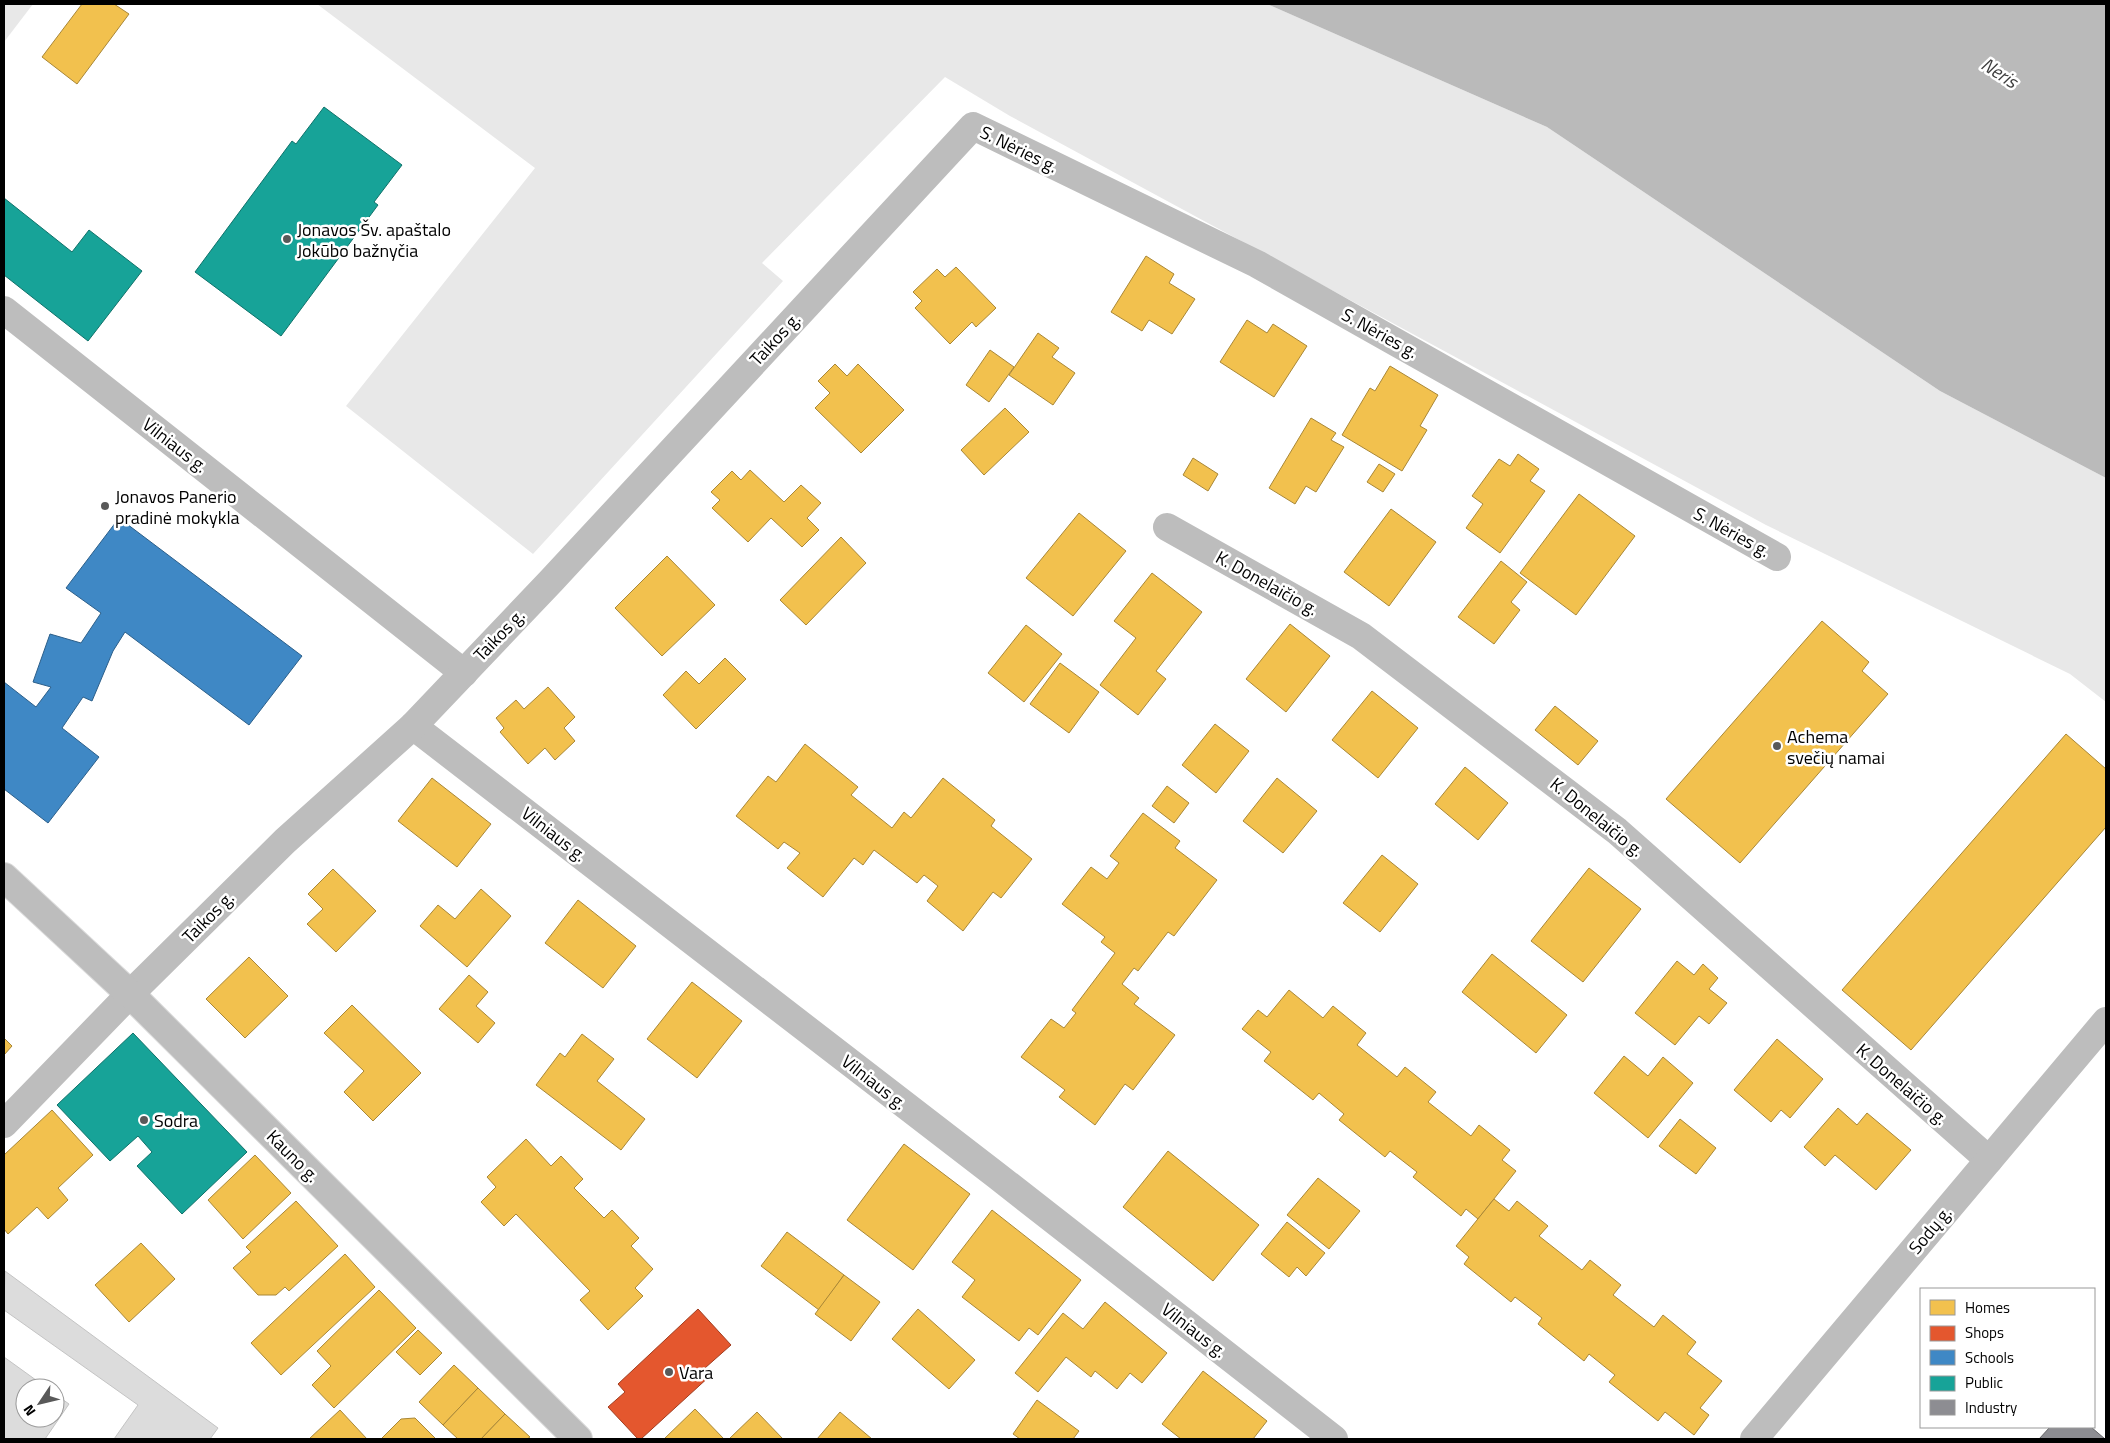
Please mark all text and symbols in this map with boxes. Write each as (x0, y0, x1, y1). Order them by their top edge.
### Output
water label: Neris (1976, 49, 2026, 96)
street label: S. Nėries g. (976, 119, 1062, 179)
place label: Jonavos Šv. apaštalo Jokūbo bažnyčia (297, 216, 451, 264)
marker: Jonavos Šv. apaštalo Jokūbo bažnyčia (281, 233, 293, 245)
street label: S. Nėries g. (1337, 301, 1423, 365)
street label: Taikos g. (743, 306, 807, 372)
street label: Vilniaus g. (137, 411, 213, 479)
place label: Jonavos Panerio pradinė mokykla (115, 483, 240, 531)
marker: Jonavos Panerio pradinė mokykla (99, 500, 111, 512)
street label: S. Nėries g. (1689, 500, 1775, 564)
street label: K. Donelaičio g. (1211, 544, 1323, 622)
street label: Taikos g. (467, 603, 531, 667)
place label: Achema svečių namai (1787, 723, 1885, 771)
marker: Achema svečių namai (1771, 740, 1783, 752)
street label: K. Donelaičio g. (1544, 771, 1650, 863)
street label: Vilniaus g. (516, 800, 592, 868)
street label: Taikos g. (176, 885, 240, 949)
street label: K. Donelaičio g. (1850, 1037, 1954, 1131)
street label: Vilniaus g. (836, 1048, 912, 1116)
place label: Sodra (154, 1107, 198, 1134)
marker: Sodra (138, 1114, 150, 1126)
street label: Kauno g. (260, 1123, 326, 1189)
street label: Sodų g. (1902, 1200, 1958, 1260)
legend (1920, 1288, 2095, 1428)
street label: Vilniaus g. (1156, 1296, 1232, 1364)
text: Homes (1965, 1296, 2010, 1319)
text: Shops (1965, 1321, 2004, 1344)
text: Schools (1965, 1346, 2014, 1369)
place label: Vara (679, 1359, 713, 1386)
marker: Vara (663, 1366, 675, 1378)
text: Public (1965, 1371, 2003, 1394)
north arrow (15, 1378, 65, 1428)
text: Industry (1965, 1396, 2017, 1419)
text: N (18, 1401, 40, 1421)

